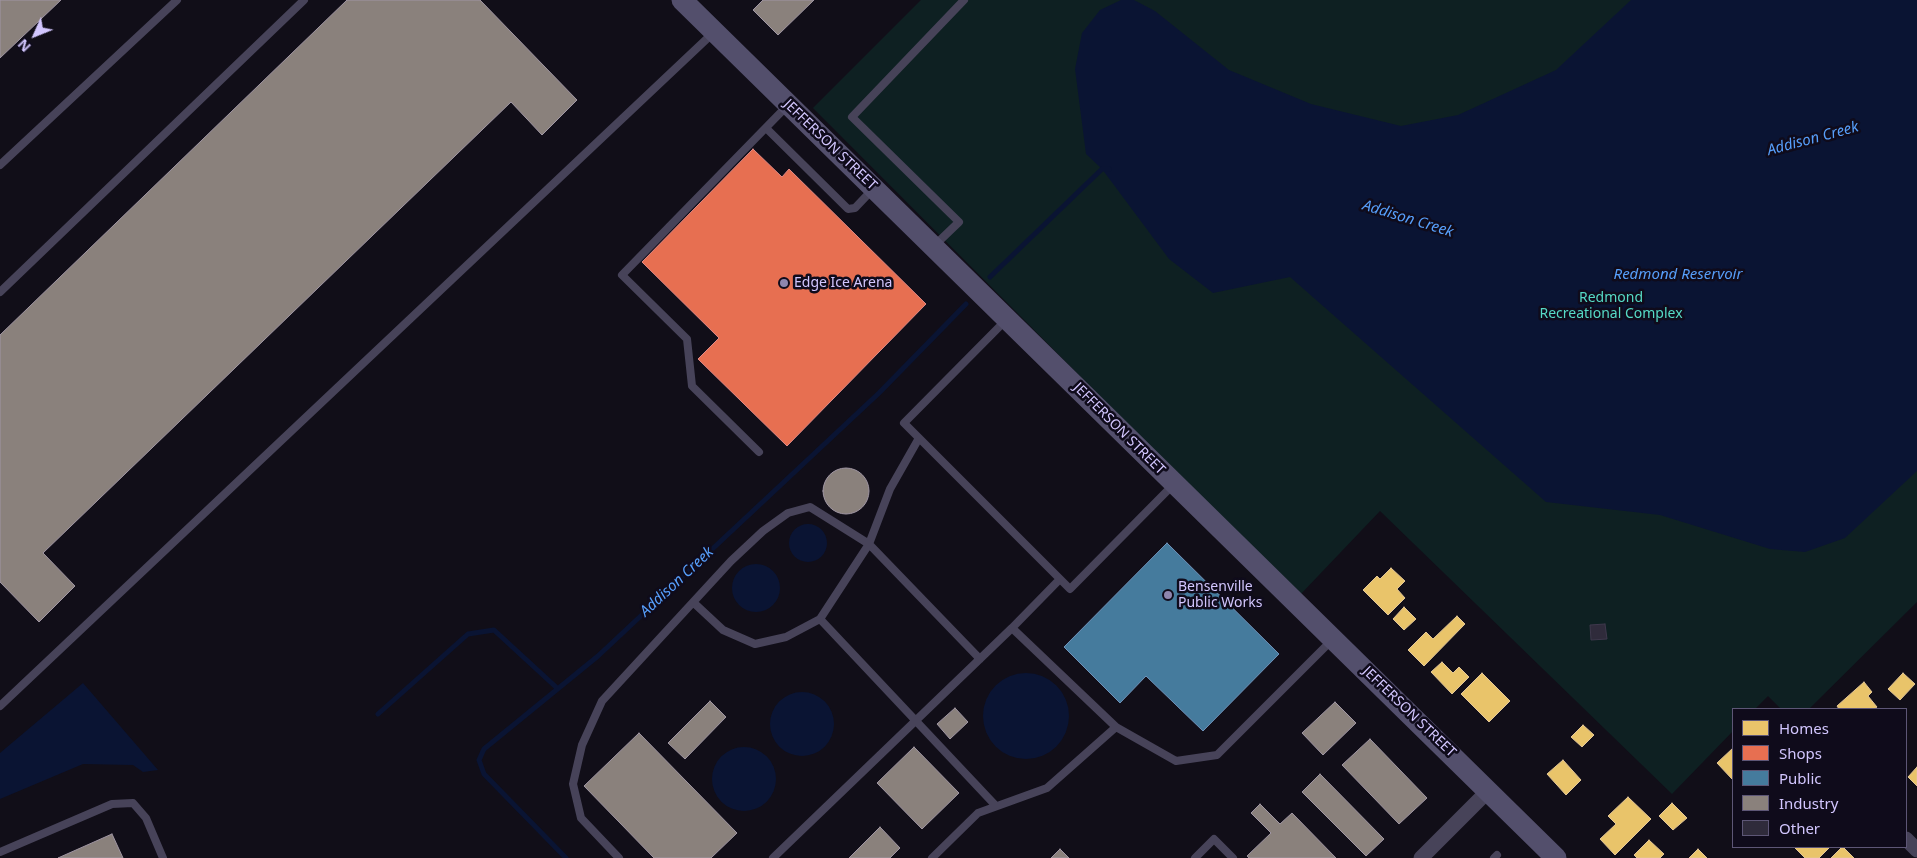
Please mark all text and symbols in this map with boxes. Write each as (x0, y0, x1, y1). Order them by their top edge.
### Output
north arrow (10, 10, 60, 60)
text: N (13, 35, 35, 56)
street label: JEFFERSON STREET (780, 96, 880, 194)
water label: Addison Creek (1765, 118, 1861, 160)
water label: Addison Creek (1360, 197, 1456, 241)
water label: Redmond Reservoir (1614, 266, 1742, 284)
place label: Edge Ice Arena (794, 275, 892, 291)
marker: Edge Ice Arena (778, 277, 790, 289)
park label: Redmond Recreational Complex (1539, 290, 1683, 322)
street label: JEFFERSON STREET (1070, 380, 1168, 478)
water label: Addison Creek (636, 543, 718, 621)
place label: Bensenville Public Works (1178, 579, 1262, 612)
marker: Bensenville Public Works (1162, 589, 1174, 601)
street label: JEFFERSON STREET (1359, 663, 1459, 761)
legend (1732, 708, 1907, 848)
text: Homes (1779, 718, 1829, 738)
text: Shops (1779, 743, 1822, 763)
text: Public (1779, 768, 1822, 788)
text: Industry (1779, 793, 1838, 813)
text: Other (1779, 818, 1820, 838)

